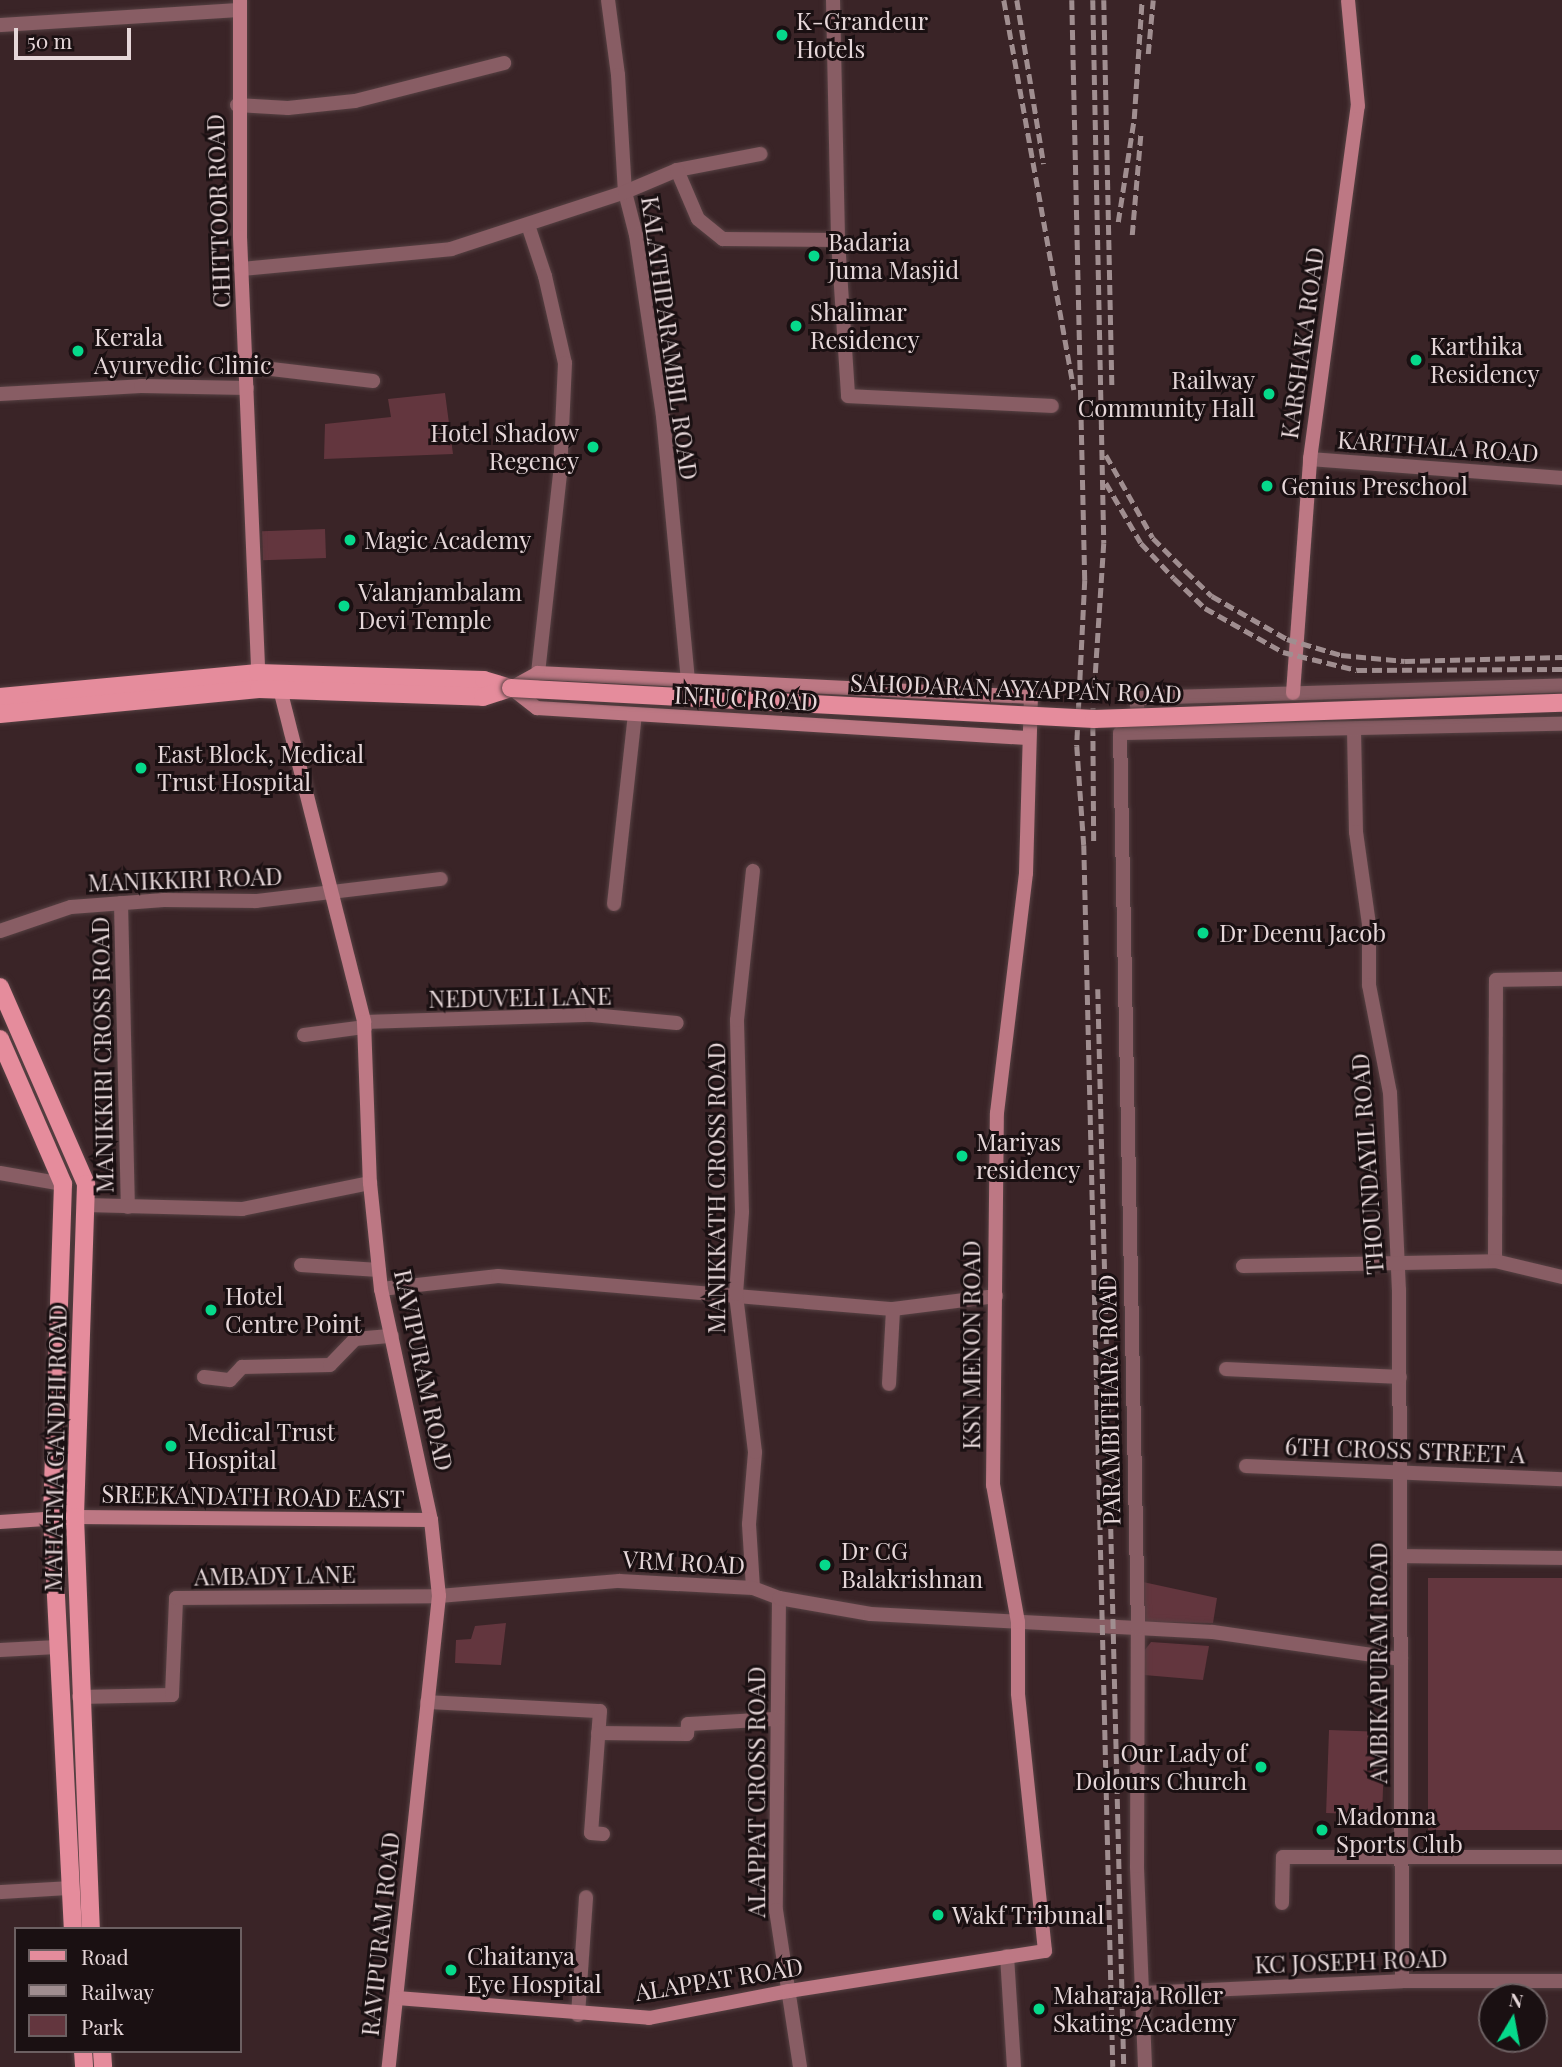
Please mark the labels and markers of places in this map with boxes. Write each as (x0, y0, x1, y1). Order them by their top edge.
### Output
place label: K-Grandeur Hotels (796, 7, 928, 63)
marker: K-Grandeur Hotels (774, 27, 790, 43)
place label: Badaria Juma Masjid (828, 228, 960, 284)
marker: Badaria Juma Masjid (806, 248, 822, 264)
place label: Shalimar Residency (810, 298, 920, 354)
marker: Shalimar Residency (788, 318, 804, 334)
place label: Kerala Ayurvedic Clinic (94, 323, 272, 379)
place label: Karthika Residency (1430, 332, 1540, 388)
marker: Kerala Ayurvedic Clinic (68, 341, 88, 361)
marker: Karthika Residency (1408, 352, 1424, 368)
place label: Railway Community Hall (1077, 366, 1255, 422)
marker: Railway Community Hall (1261, 386, 1277, 402)
place label: Hotel Shadow Regency (430, 419, 579, 475)
marker: Hotel Shadow Regency (585, 439, 601, 455)
place label: Genius Preschool (1281, 472, 1468, 500)
marker: Genius Preschool (1259, 478, 1275, 494)
place label: Magic Academy (364, 526, 532, 554)
marker: Magic Academy (342, 532, 358, 548)
place label: Valanjambalam Devi Temple (358, 578, 522, 634)
marker: Valanjambalam Devi Temple (336, 598, 352, 614)
place label: East Block, Medical Trust Hospital (157, 740, 364, 796)
marker: East Block, Medical Trust Hospital (131, 758, 151, 778)
place label: Dr Deenu Jacob (1219, 919, 1386, 947)
marker: Dr Deenu Jacob (1193, 923, 1213, 943)
place label: Mariyas residency (976, 1128, 1080, 1184)
marker: Mariyas residency (954, 1148, 970, 1164)
place label: Hotel Centre Point (225, 1282, 362, 1338)
marker: Hotel Centre Point (203, 1302, 219, 1318)
place label: Medical Trust Hospital (187, 1418, 336, 1474)
marker: Medical Trust Hospital (161, 1436, 181, 1456)
place label: Dr CG Balakrishnan (841, 1537, 983, 1593)
marker: Dr CG Balakrishnan (815, 1555, 835, 1575)
place label: Our Lady of Dolours Church (1075, 1739, 1247, 1795)
marker: Our Lady of Dolours Church (1253, 1759, 1269, 1775)
place label: Madonna Sports Club (1336, 1802, 1463, 1858)
marker: Madonna Sports Club (1314, 1822, 1330, 1838)
place label: Wakf Tribunal (952, 1901, 1105, 1929)
marker: Wakf Tribunal (930, 1907, 946, 1923)
place label: Chaitanya Eye Hospital (467, 1942, 602, 1998)
marker: Chaitanya Eye Hospital (441, 1960, 461, 1980)
place label: Maharaja Roller Skating Academy (1053, 1981, 1237, 2037)
marker: Maharaja Roller Skating Academy (1031, 2001, 1047, 2017)

